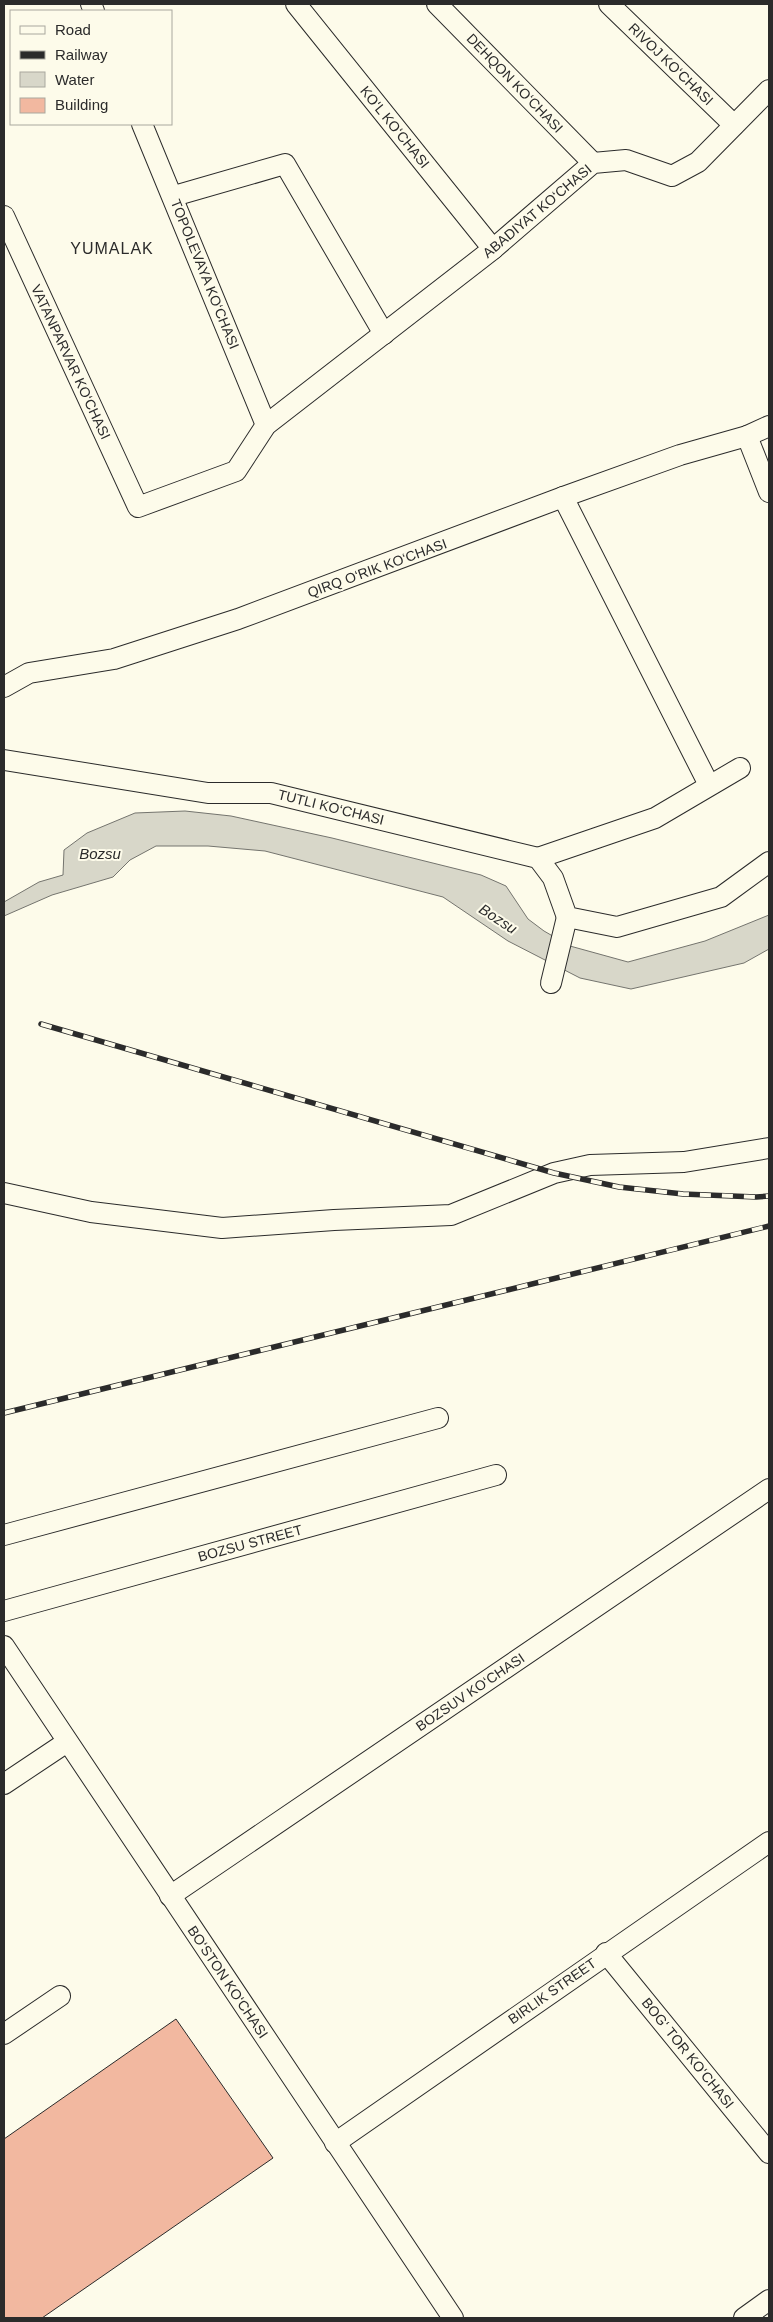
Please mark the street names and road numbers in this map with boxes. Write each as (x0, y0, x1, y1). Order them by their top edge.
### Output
street label: RIVOJ KO‘CHASI (625, 20, 717, 108)
street label: DEHQON KO‘CHASI (464, 30, 566, 136)
street label: KO‘L KO‘CHASI (357, 83, 433, 171)
street label: ABADIYAT KO‘CHASI (479, 161, 595, 261)
street label: TOPOLEVAYA KO‘CHASI (168, 197, 242, 351)
street label: VATANPARVAR KO‘CHASI (28, 282, 114, 442)
street label: QIRQ O‘RIK KO‘CHASI (305, 535, 449, 601)
street label: TUTLI KO‘CHASI (276, 786, 386, 828)
street label: BOZSU STREET (196, 1521, 304, 1565)
street label: BOZSUV KO‘CHASI (413, 1650, 527, 1734)
street label: BO‘STON KO‘CHASI (184, 1923, 272, 2041)
street label: BIRLIK STREET (505, 1955, 599, 2027)
street label: BOG‘ TOR KO‘CHASI (639, 1995, 737, 2111)

